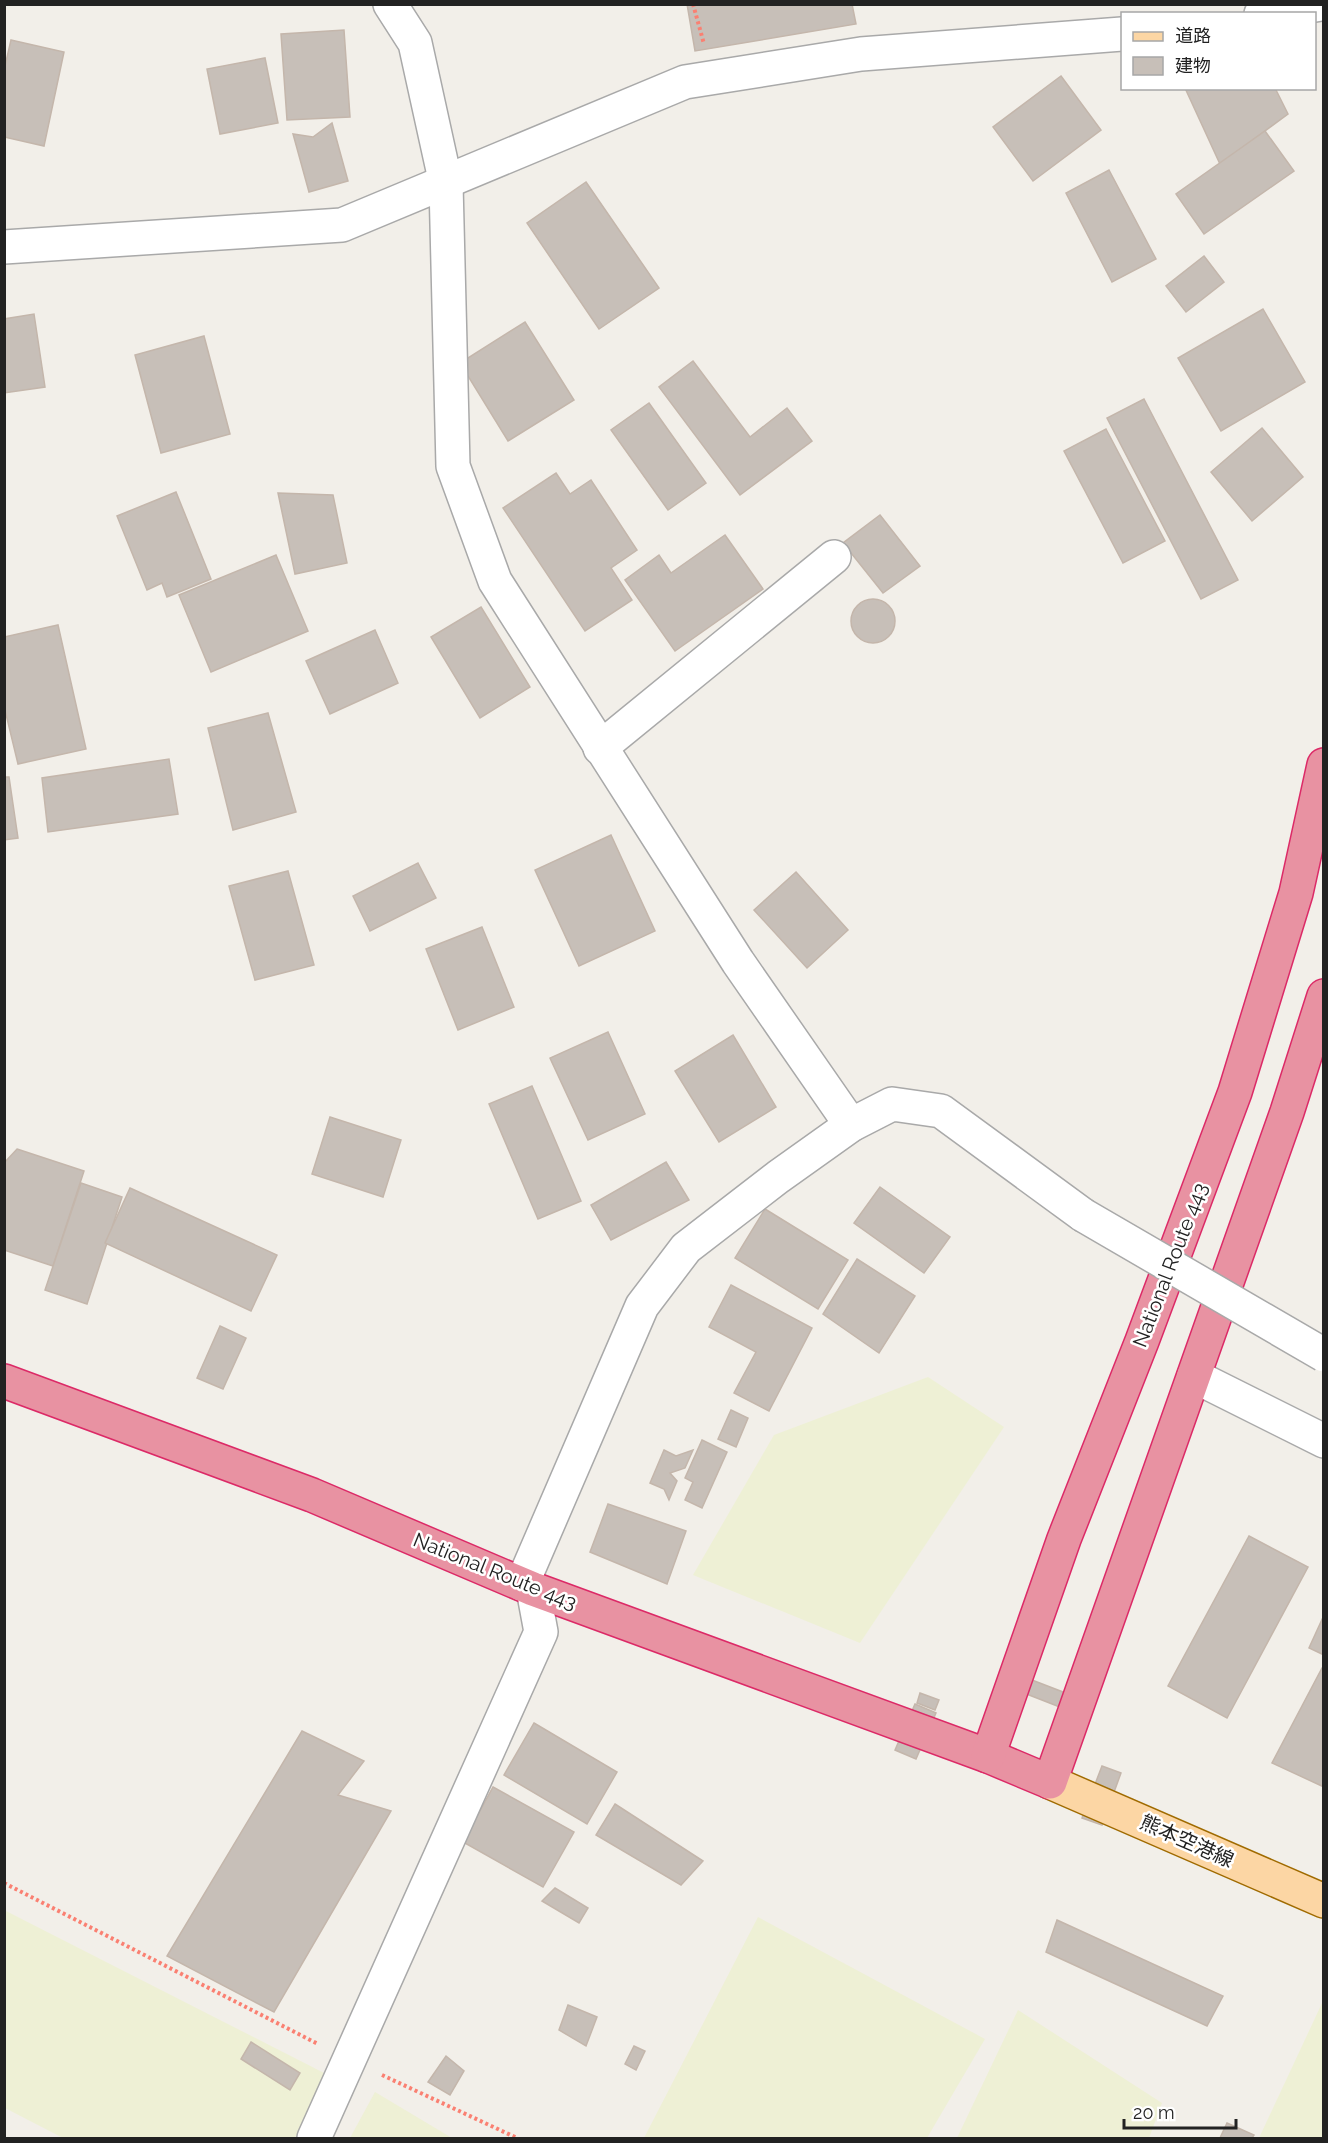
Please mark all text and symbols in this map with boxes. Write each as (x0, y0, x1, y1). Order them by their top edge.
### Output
legend (1121, 12, 1316, 90)
text: 道路 (1175, 25, 1211, 46)
text: 建物 (1175, 55, 1211, 76)
street label: National Route 443 (1128, 1179, 1212, 1351)
street label: National Route 443 (410, 1527, 580, 1615)
street label: 熊本空港線 (1136, 1810, 1238, 1872)
scale bar (1124, 2092, 1236, 2130)
text: 20 m (1133, 2102, 1175, 2123)

